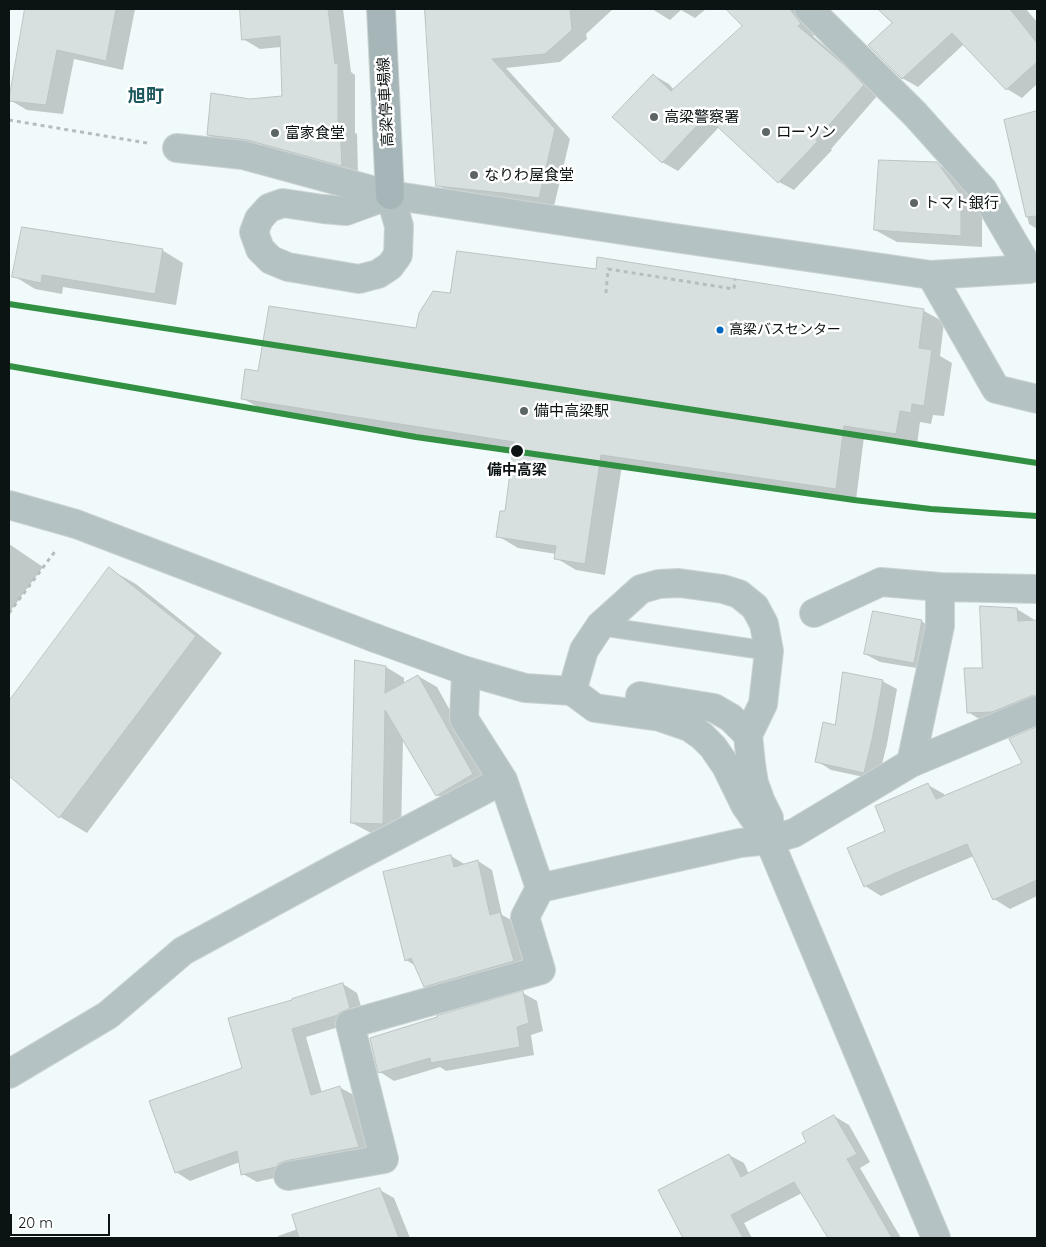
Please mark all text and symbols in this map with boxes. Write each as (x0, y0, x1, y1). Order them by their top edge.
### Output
street label: 高梁停車場線 (375, 57, 397, 147)
district label: 旭町 (128, 86, 164, 108)
place label: 高梁警察署 (664, 108, 739, 126)
marker: 高梁警察署 (648, 111, 660, 123)
place label: ローソン (776, 123, 836, 141)
place label: 富家食堂 (285, 124, 345, 142)
marker: ローソン (760, 126, 772, 138)
marker: 富家食堂 (269, 127, 281, 139)
place label: なりわ屋食堂 (484, 166, 574, 184)
marker: なりわ屋食堂 (468, 169, 480, 181)
place label: トマト銀行 (924, 194, 999, 212)
marker: トマト銀行 (908, 197, 920, 209)
place label: 高梁バスセンター (729, 322, 841, 338)
marker: 高梁バスセンター (715, 325, 725, 335)
place label: 備中高梁駅 (534, 402, 609, 420)
marker: 備中高梁駅 (518, 405, 530, 417)
marker: 備中高梁 (509, 443, 525, 459)
place label: 備中高梁 (487, 461, 547, 479)
scale bar (12, 1204, 112, 1236)
text: 20 m (18, 1213, 53, 1232)

